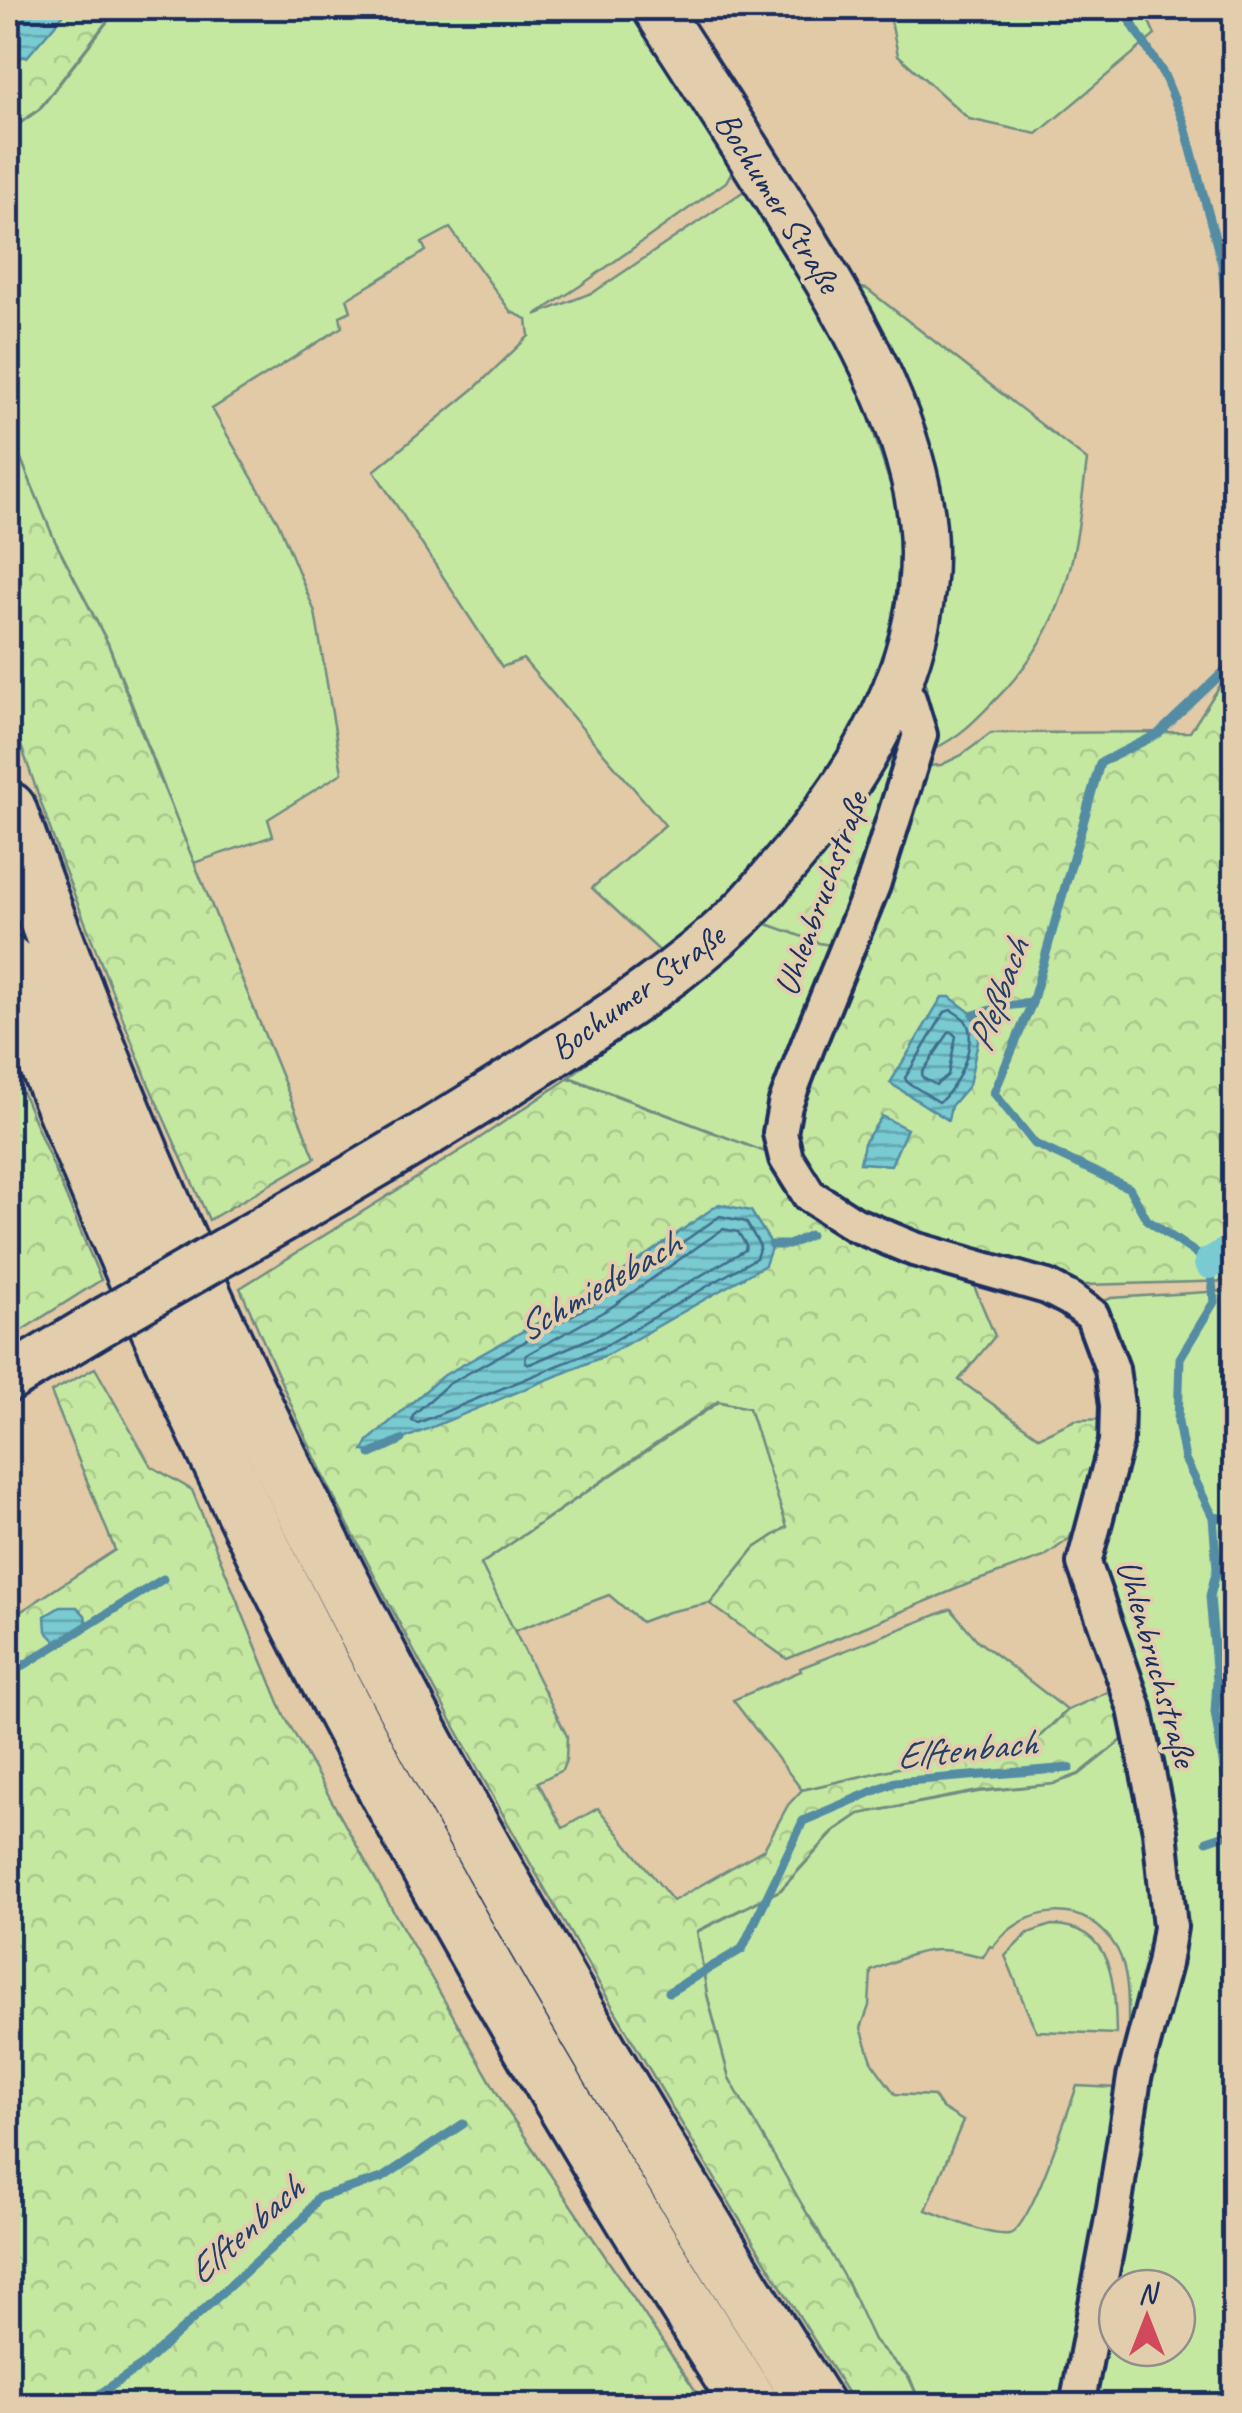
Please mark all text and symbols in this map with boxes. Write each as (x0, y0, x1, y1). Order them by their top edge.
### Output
street label: Bochumer Straße (704, 103, 853, 303)
street label: Uhlenbruchstraße (763, 784, 879, 1002)
street label: Bochumer Straße (541, 912, 736, 1071)
water label: Pleßbach (956, 930, 1041, 1057)
water label: Schmiedebach (508, 1219, 691, 1352)
street label: Uhlenbruchstraße (1106, 1554, 1209, 1774)
water label: Elftenbach (894, 1718, 1041, 1780)
water label: Elftenbach (177, 2164, 315, 2295)
north arrow (1097, 2268, 1197, 2368)
text: N (1138, 2276, 1160, 2311)

